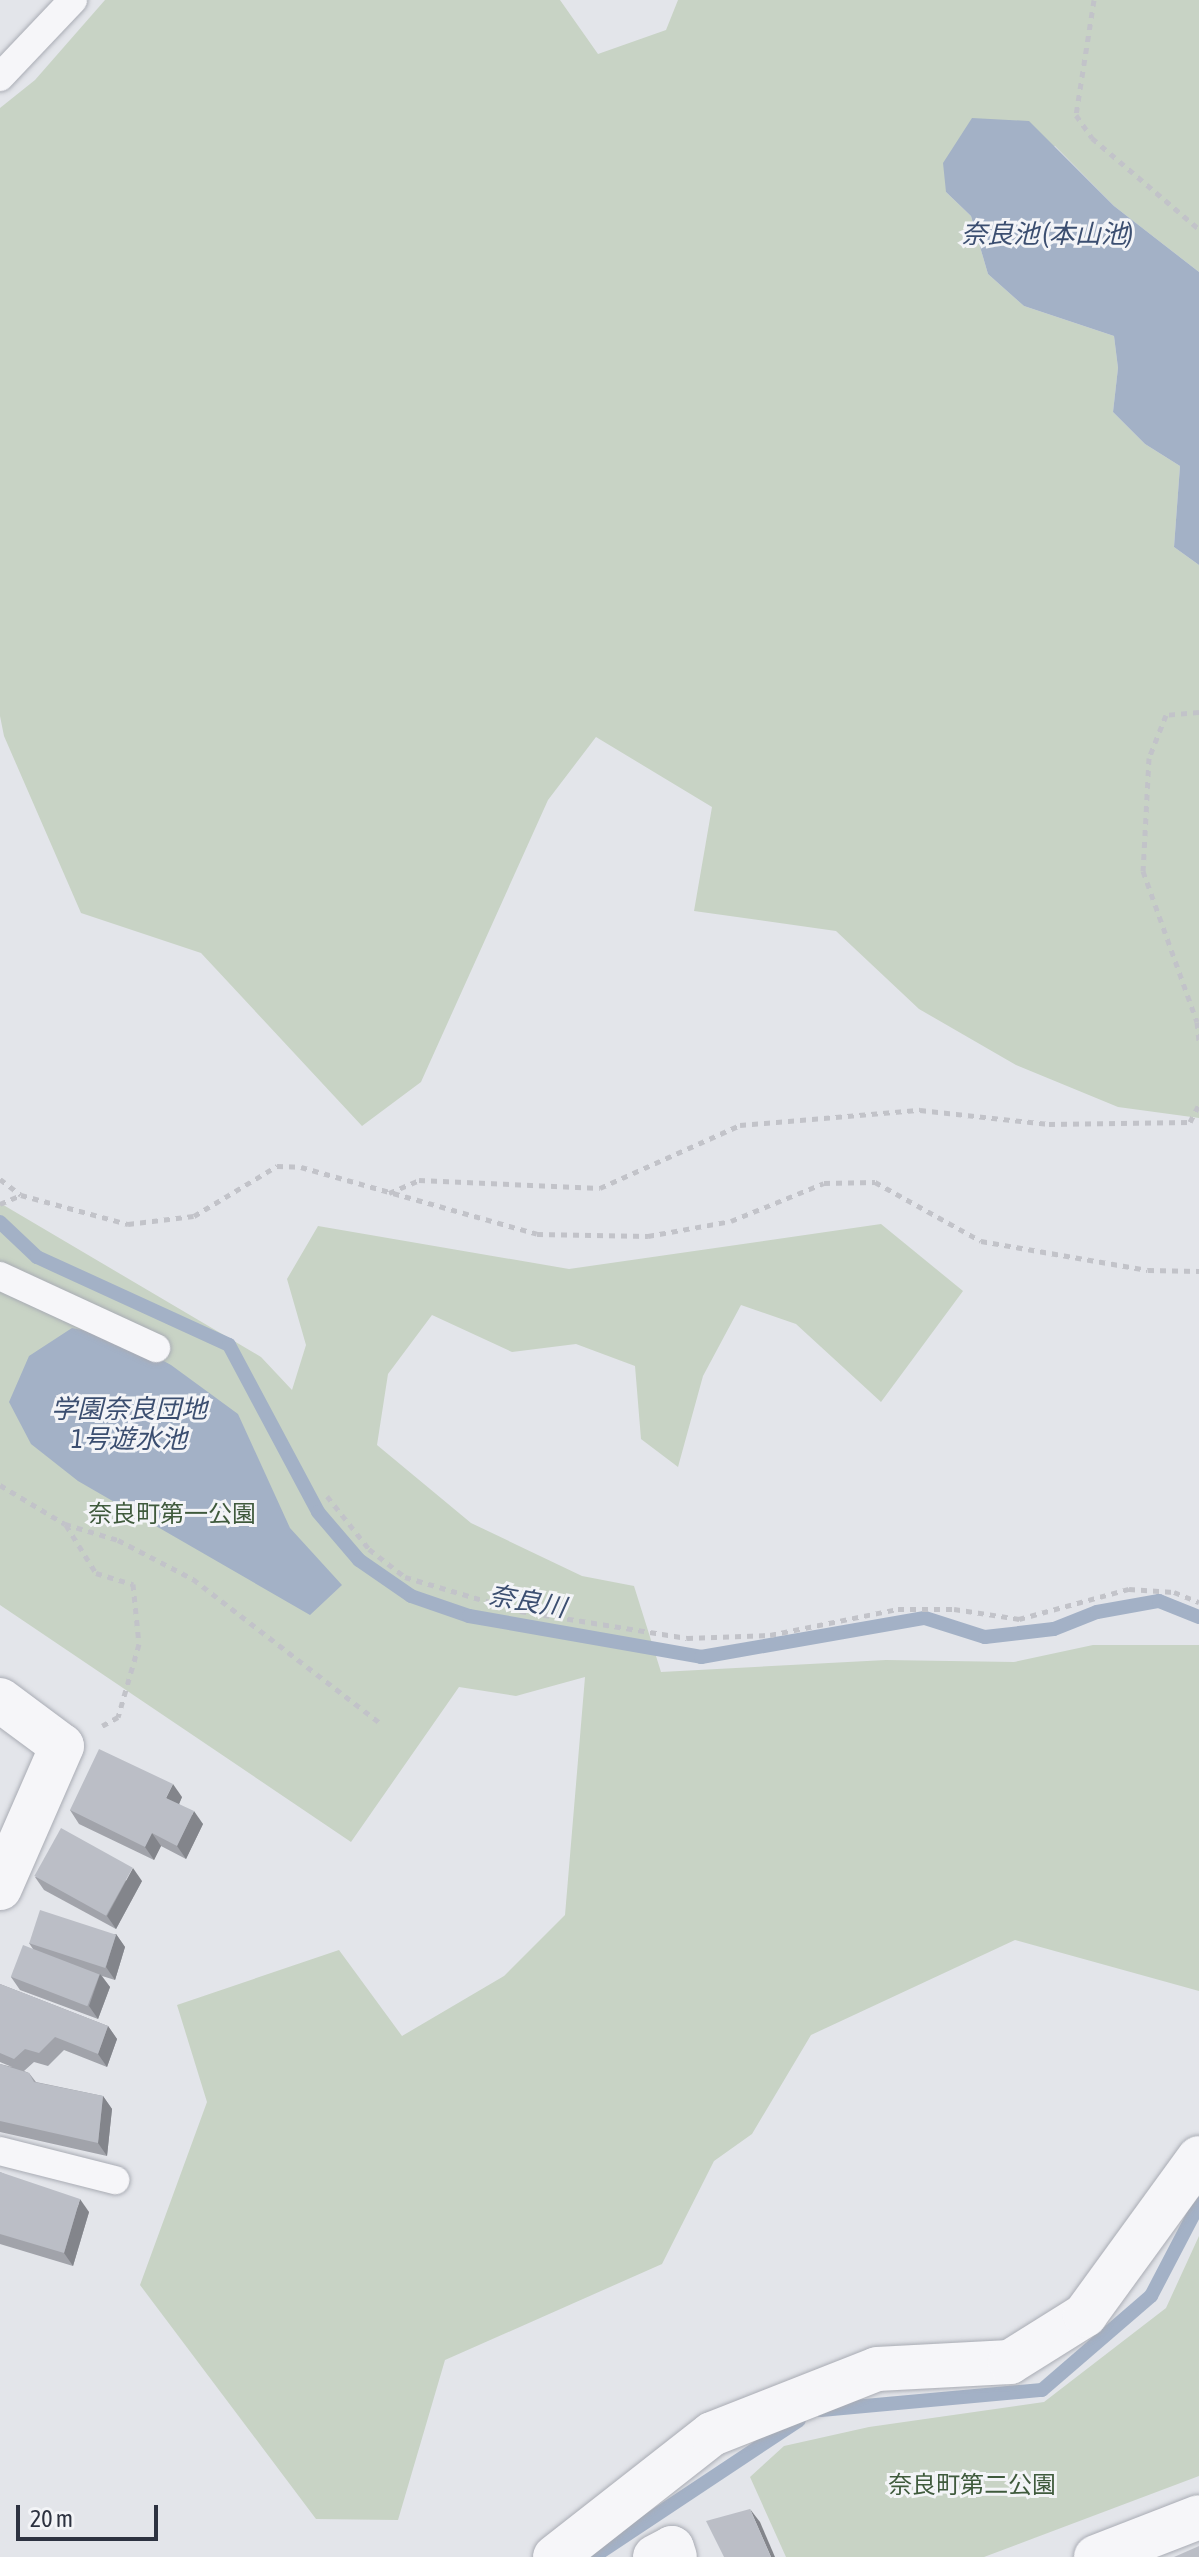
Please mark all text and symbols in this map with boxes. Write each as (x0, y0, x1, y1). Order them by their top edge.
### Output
water label: 奈良池 (本山池) (961, 219, 1133, 251)
water label: 学園奈良団地 1号遊水池 (51, 1394, 207, 1456)
park label: 奈良町第一公園 (88, 1500, 256, 1528)
water label: 奈良川 (486, 1580, 568, 1624)
park label: 奈良町第二公園 (888, 2471, 1056, 2499)
scale bar (20, 2489, 162, 2539)
text: 20 m (30, 2505, 73, 2532)

